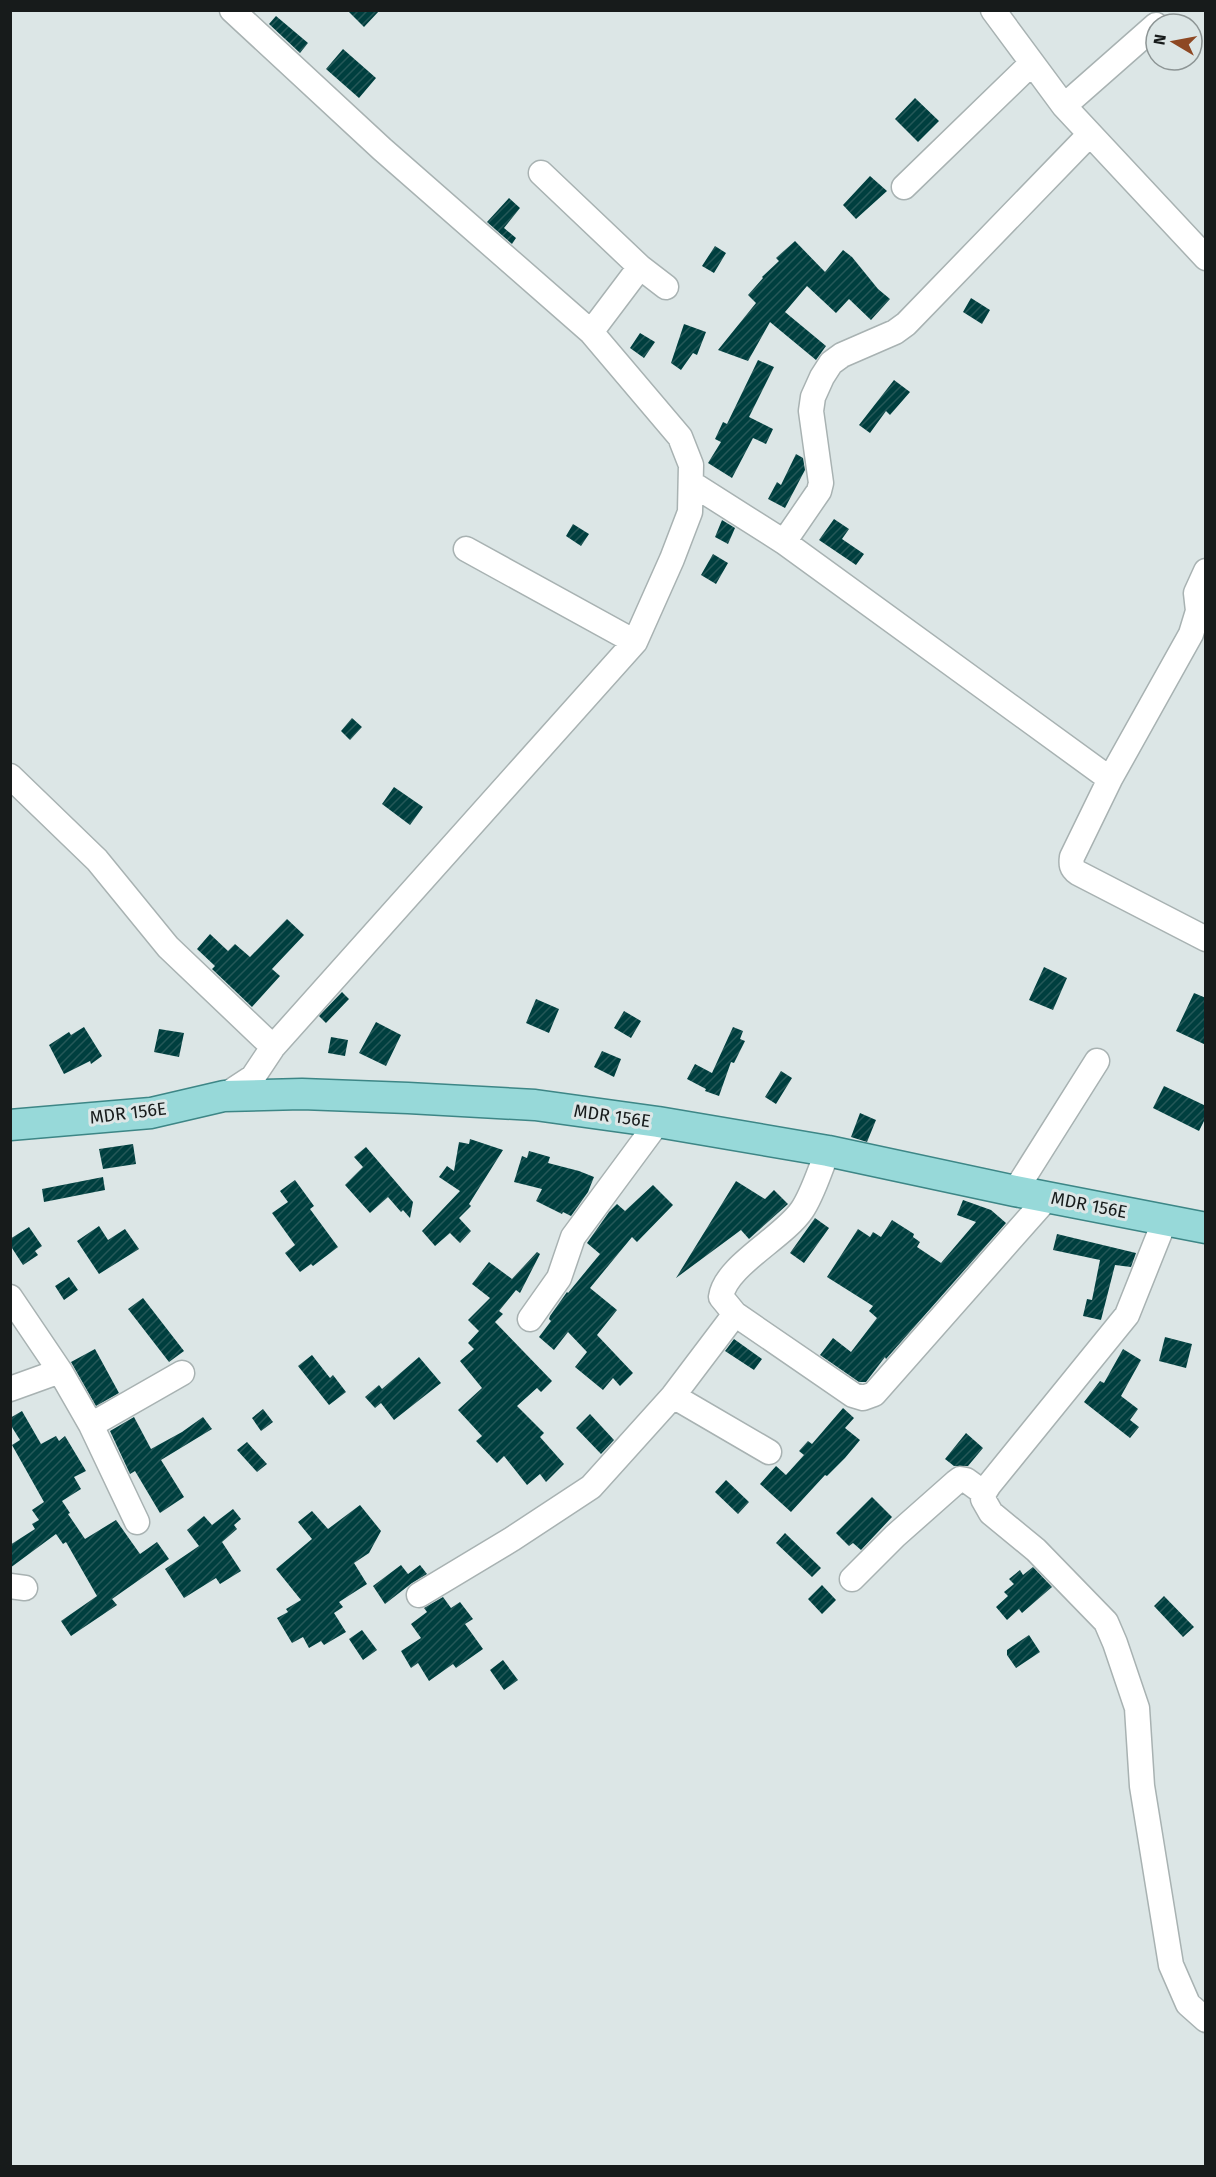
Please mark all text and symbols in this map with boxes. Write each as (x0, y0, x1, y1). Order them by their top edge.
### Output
north arrow (1144, 12, 1204, 72)
text: N (1149, 33, 1170, 46)
street label: MDR 156E (88, 1097, 168, 1129)
street label: MDR 156E (572, 1100, 652, 1132)
street label: MDR 156E (1049, 1187, 1129, 1223)

